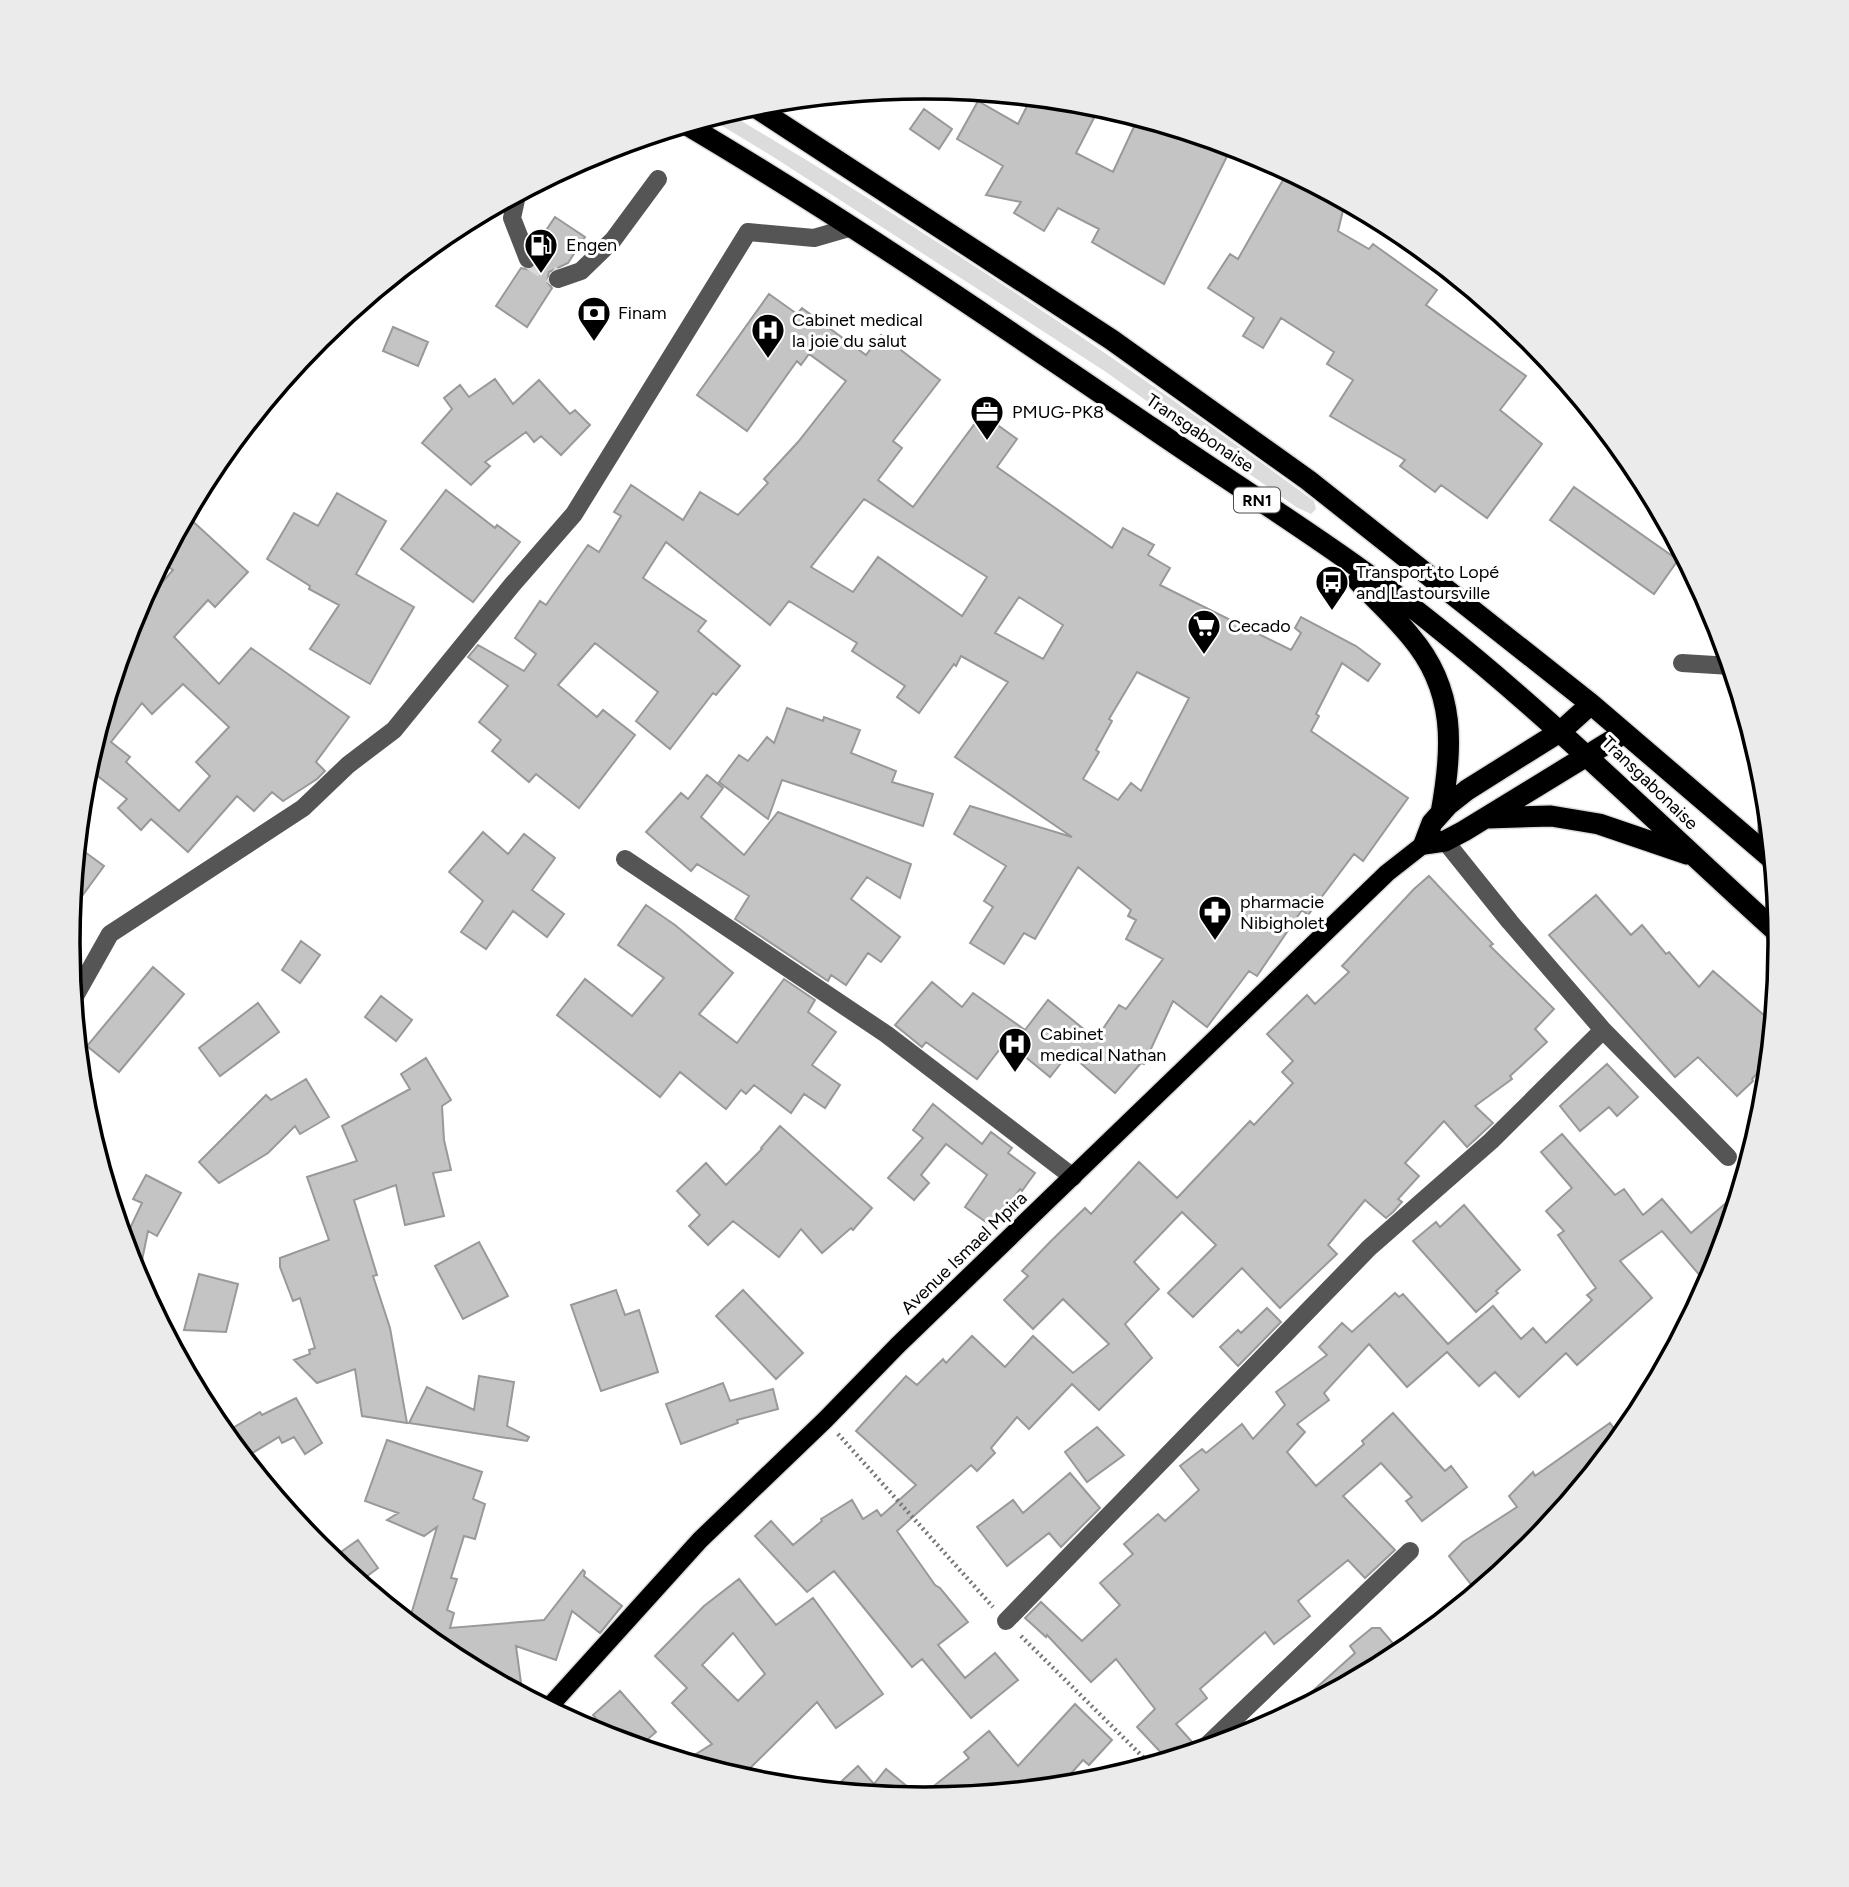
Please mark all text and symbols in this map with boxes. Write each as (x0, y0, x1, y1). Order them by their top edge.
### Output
fuel station icon: Engen (522, 226, 560, 275)
place label: Engen (566, 234, 617, 256)
bank icon: Finam (575, 294, 613, 343)
place label: Finam (618, 302, 667, 324)
place label: Cabinet medical la joie du salut (792, 309, 923, 352)
hospital icon: Cabinet medical la joie du salut (749, 311, 787, 360)
street label: Transgabonaise (1142, 389, 1258, 477)
office icon: PMUG-PK8 (968, 393, 1006, 442)
place label: PMUG-PK8 (1012, 401, 1104, 423)
road number: RN1 (1234, 488, 1280, 512)
place label: Transport to Lopé and Lastoursville (1356, 561, 1499, 604)
bus stop icon: Transport to Lopé and Lastoursville (1313, 563, 1351, 612)
supermarket icon: Cecado (1185, 607, 1223, 656)
place label: Cecado (1228, 615, 1291, 637)
street label: Transgabonaise (1597, 732, 1703, 834)
place label: pharmacie Nibigholet (1240, 891, 1325, 934)
pharmacy icon: pharmacie Nibigholet (1196, 893, 1234, 942)
place label: Cabinet medical Nathan (1040, 1023, 1166, 1066)
hospital icon: Cabinet medical Nathan (996, 1025, 1034, 1074)
street label: Avenue Ismael Mpira (896, 1187, 1032, 1319)

